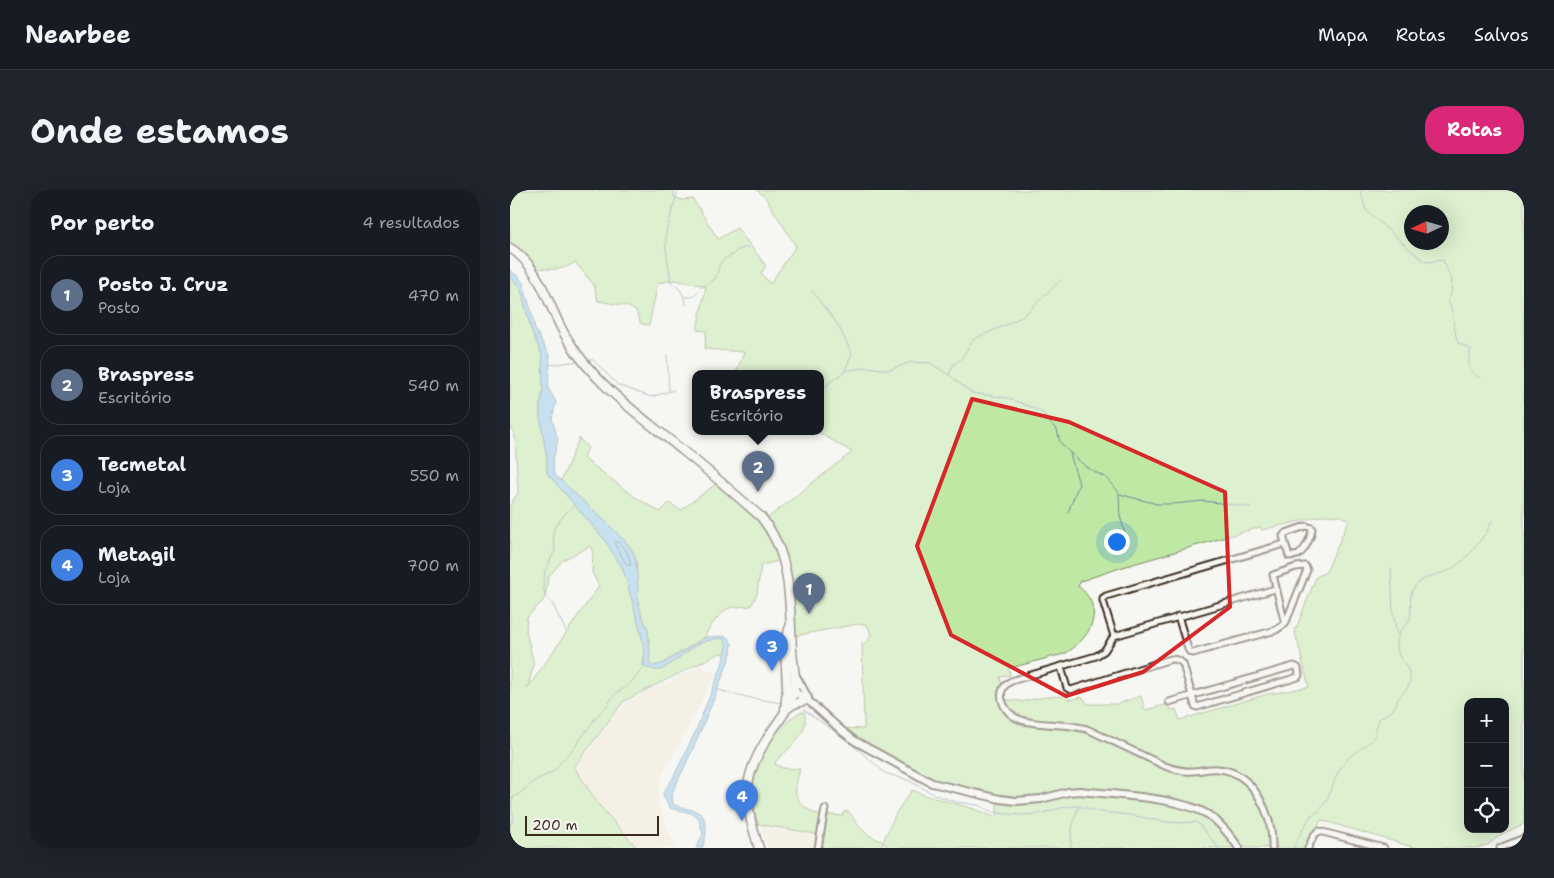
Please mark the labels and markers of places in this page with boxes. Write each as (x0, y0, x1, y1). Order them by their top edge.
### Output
pin: 2 (742, 451, 774, 492)
pin: 1 (793, 573, 825, 614)
pin: 3 (756, 630, 788, 671)
pin: 4 (726, 780, 758, 821)

